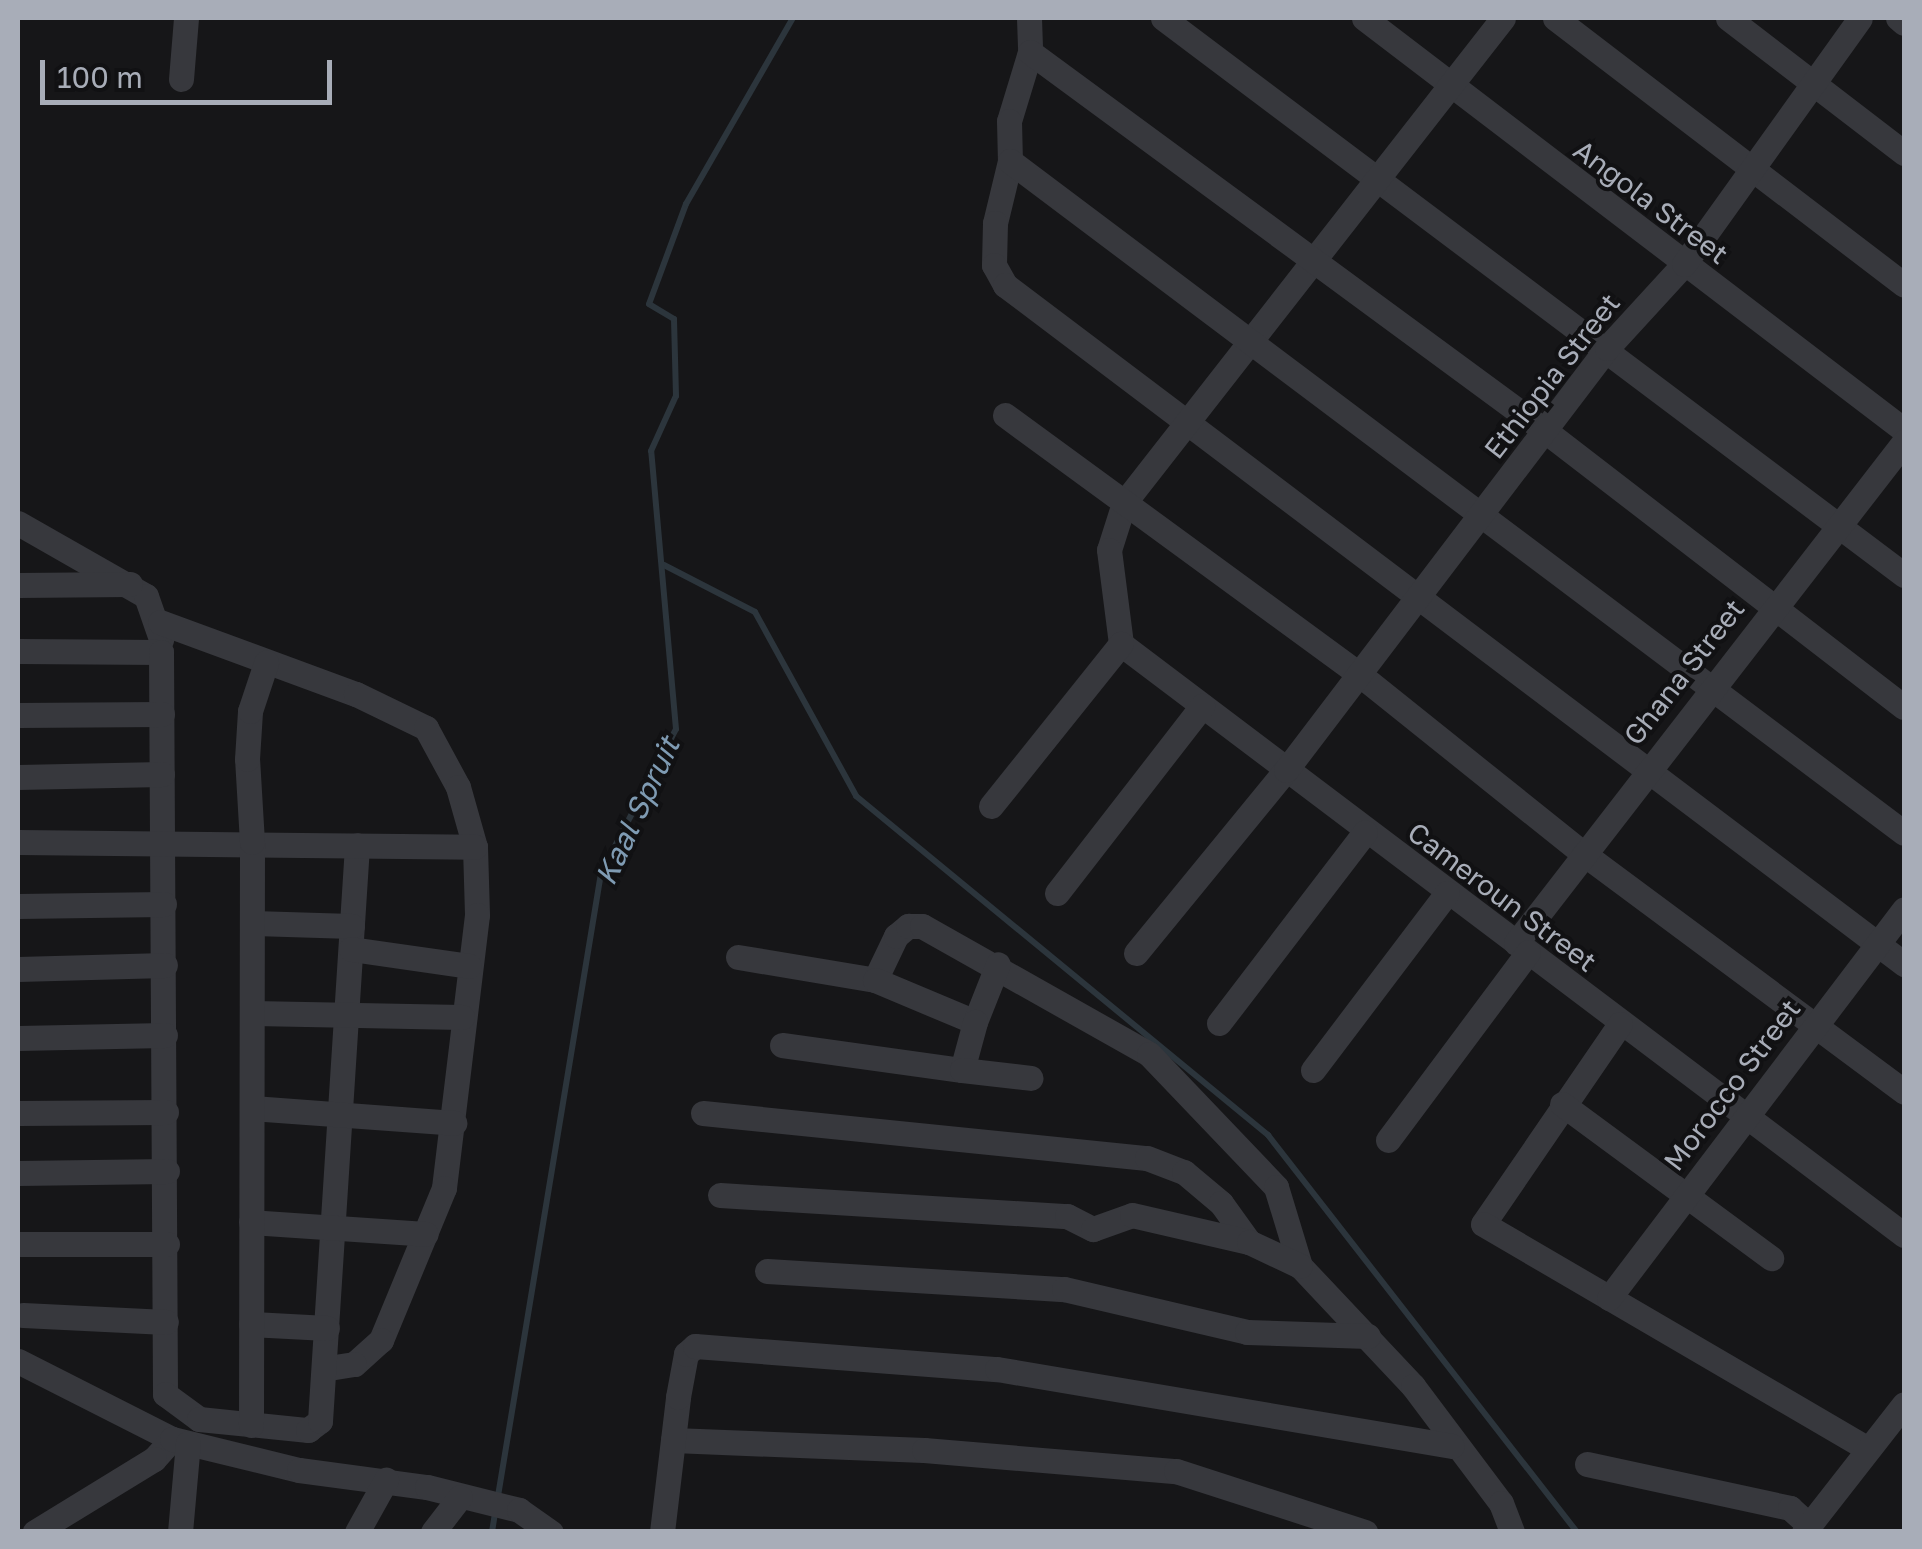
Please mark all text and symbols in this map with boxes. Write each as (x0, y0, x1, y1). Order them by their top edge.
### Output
scale bar (45, 40, 338, 102)
text: 100 m (57, 59, 143, 95)
street label: Angola Street (1567, 133, 1735, 271)
street label: Ethiopia Street (1477, 287, 1627, 465)
street label: Ghana Street (1617, 592, 1751, 752)
water label: Kaal Spruit (587, 731, 687, 891)
street label: Cameroun Street (1401, 815, 1603, 979)
street label: Morocco Street (1657, 993, 1807, 1177)

